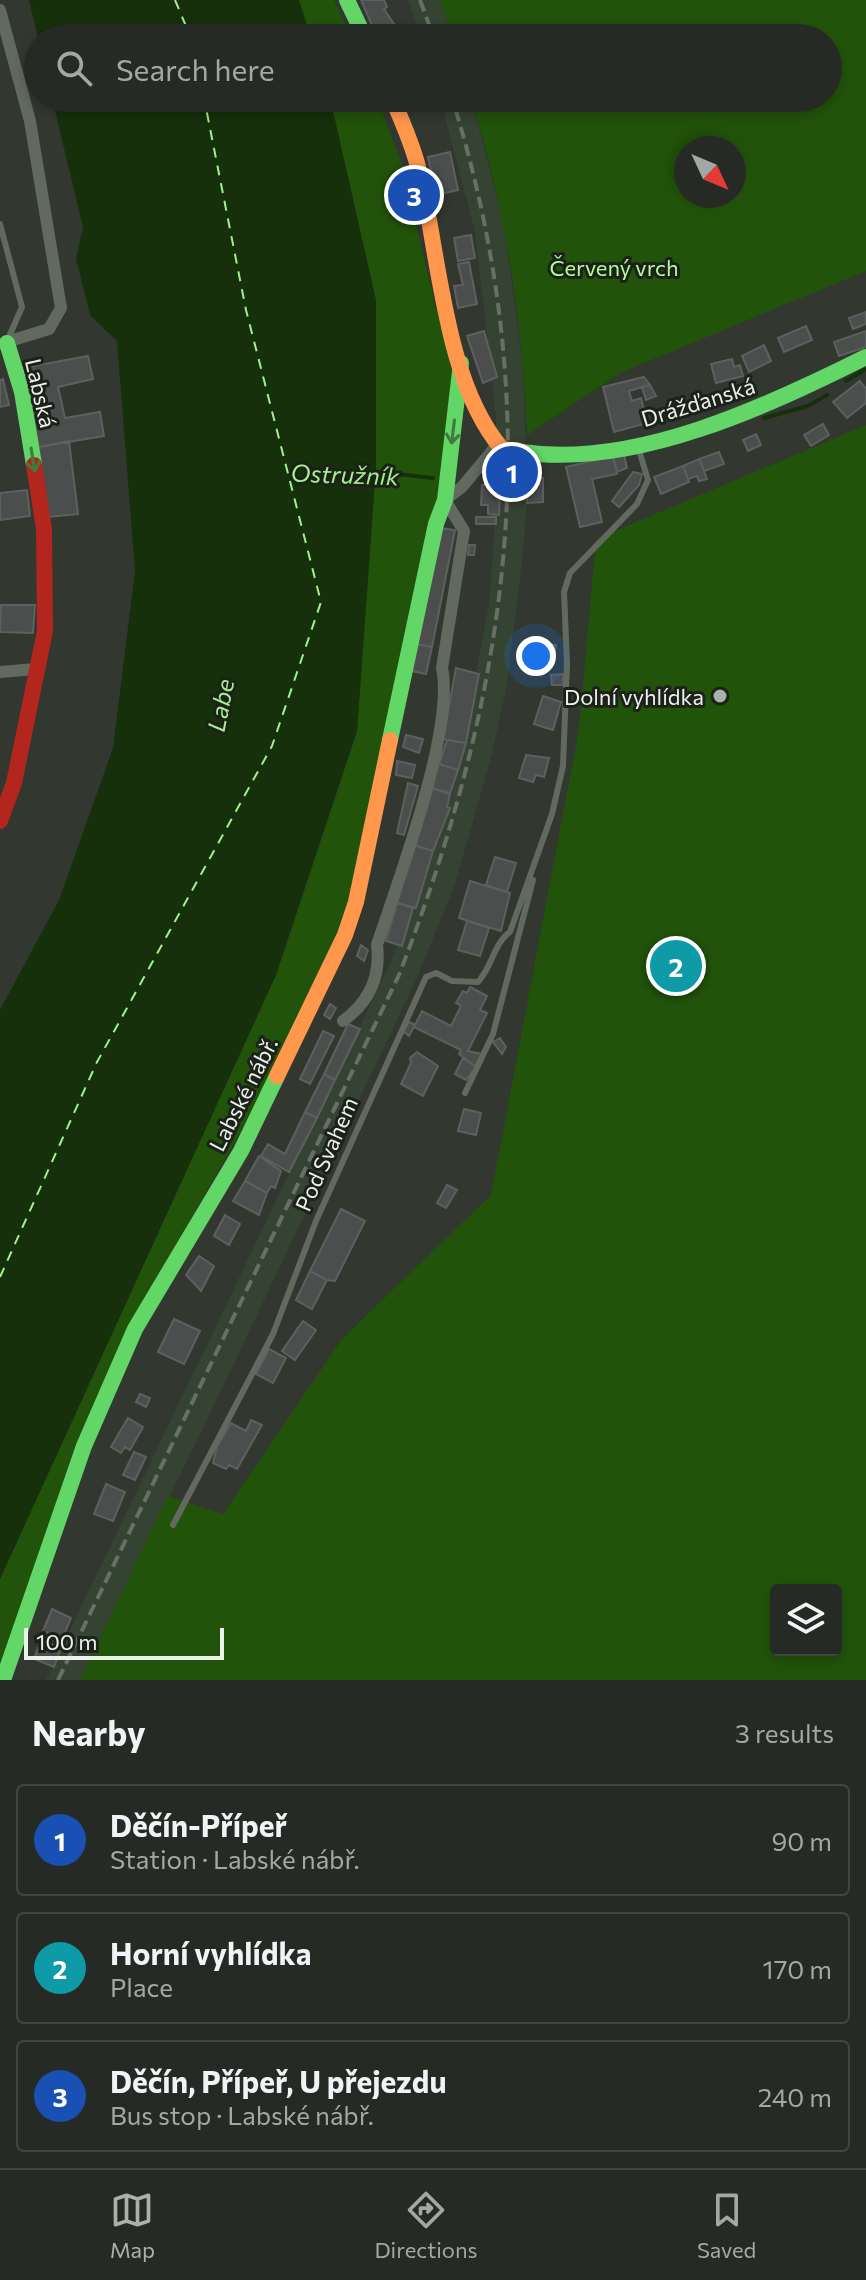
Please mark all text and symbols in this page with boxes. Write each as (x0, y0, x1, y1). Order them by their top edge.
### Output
search box (24, 24, 842, 112)
icon: search (52, 46, 96, 90)
text: Search here (116, 50, 275, 87)
north arrow (674, 136, 746, 208)
pin: 3 (388, 165, 440, 225)
park label: Červený vrch (549, 254, 679, 281)
street label: Labská (20, 356, 62, 430)
street label: Drážďanská (638, 372, 758, 432)
one-way arrow (445, 419, 460, 444)
pin: 1 (486, 442, 538, 502)
one-way arrow (26, 447, 41, 473)
water label: Ostružník (290, 458, 401, 490)
your location (516, 636, 556, 676)
water label: Labe (201, 676, 239, 734)
place label: Dolní vyhlídka (564, 683, 704, 710)
marker: Dolní vyhlídka (711, 687, 729, 705)
pin: 2 (650, 936, 702, 996)
street label: Labské nábř. (203, 1033, 283, 1155)
street label: Pod Svahem (289, 1093, 363, 1215)
map controls (770, 1584, 842, 1656)
button: layers (770, 1584, 842, 1656)
scale bar (24, 1624, 224, 1660)
text: 100 m (36, 1628, 98, 1655)
text: Nearby (32, 1711, 146, 1753)
text: 3 results (735, 1717, 834, 1748)
text: Děčín-Přípeř (110, 1806, 287, 1843)
text: 1 (54, 1825, 66, 1856)
text: 90 m (772, 1825, 832, 1856)
text: Station · Labské nábř. (110, 1843, 360, 1874)
text: Horní vyhlídka (110, 1934, 311, 1971)
text: 2 (53, 1953, 67, 1984)
text: 170 m (763, 1953, 832, 1984)
text: Place (110, 1971, 173, 2002)
text: Děčín, Přípeř, U přejezdu (110, 2062, 447, 2099)
text: 3 (52, 2081, 68, 2112)
text: 240 m (758, 2081, 832, 2112)
text: Bus stop · Labské nábř. (110, 2099, 374, 2130)
tab: Map (110, 2188, 155, 2263)
tab: Directions (374, 2188, 478, 2263)
tab: Saved (697, 2188, 756, 2263)

